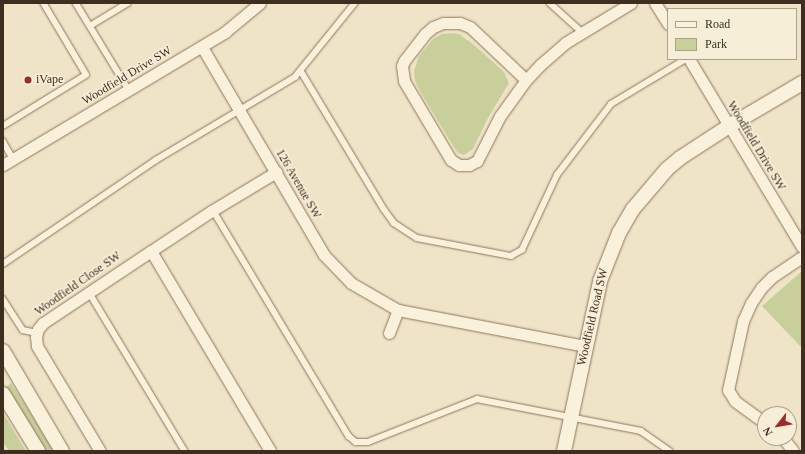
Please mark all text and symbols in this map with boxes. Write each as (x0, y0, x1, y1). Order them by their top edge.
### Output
legend (667, 8, 797, 60)
text: Road (705, 17, 730, 31)
text: Park (705, 37, 727, 51)
street label: Woodfield Drive SW (80, 44, 174, 108)
place label: iVape (36, 73, 63, 87)
marker: iVape (23, 75, 33, 85)
street label: Woodfield Drive SW (724, 99, 788, 193)
street label: 126 Avenue SW (272, 146, 324, 222)
street label: Woodfield Close SW (32, 249, 124, 319)
street label: Woodfield Road SW (575, 267, 611, 367)
north arrow (757, 406, 797, 446)
text: N (760, 425, 775, 438)

